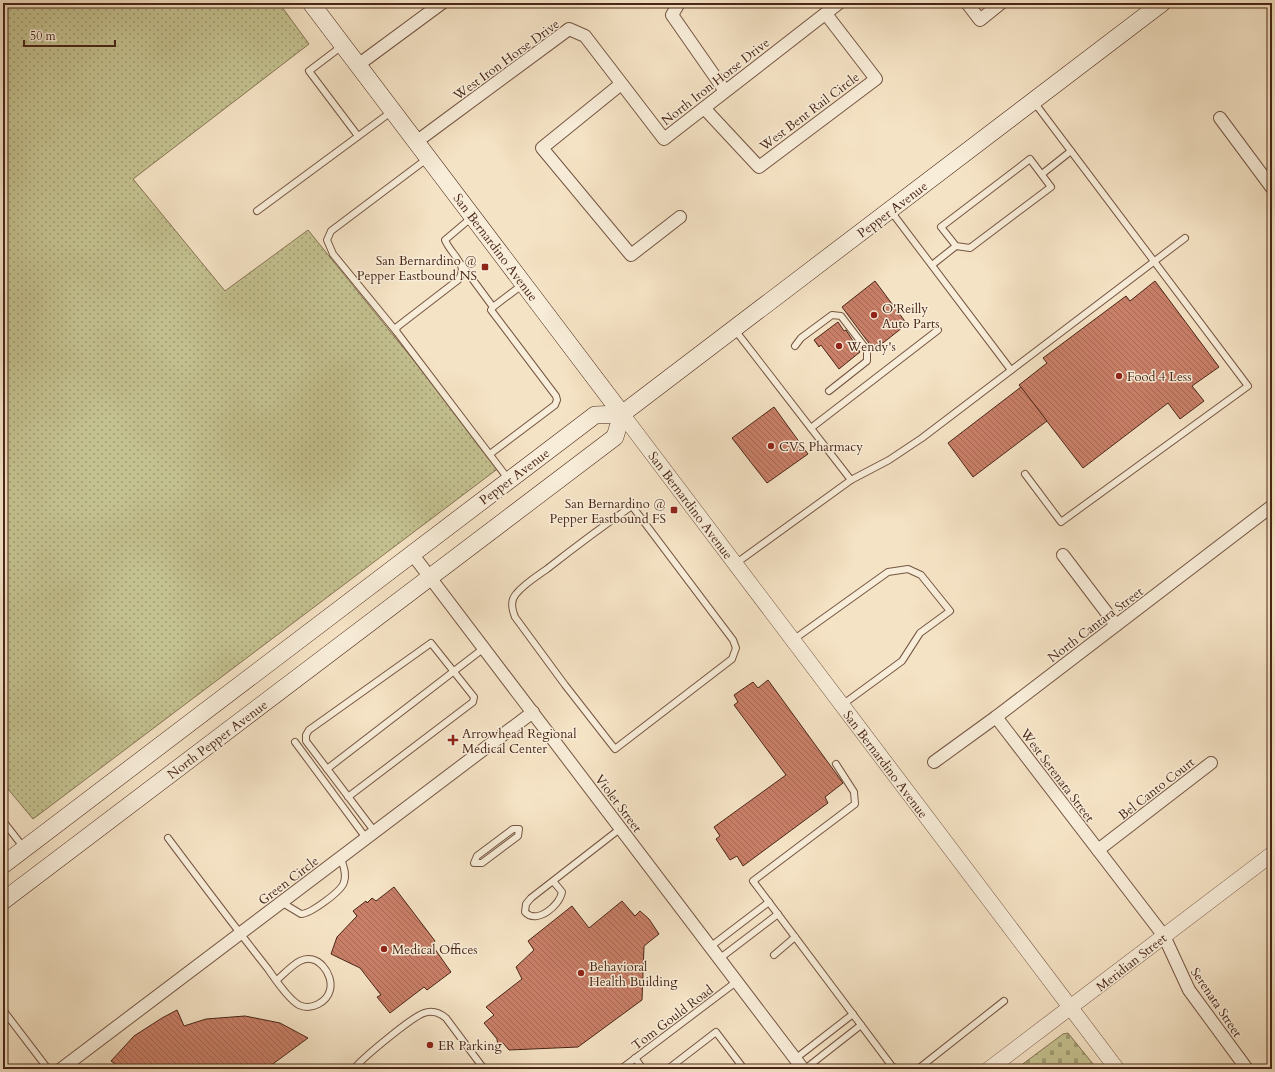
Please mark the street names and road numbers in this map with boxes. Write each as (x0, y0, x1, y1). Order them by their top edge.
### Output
street label: West Iron Horse Drive (449, 15, 563, 105)
street label: North Iron Horse Drive (658, 34, 773, 130)
street label: West Bent Rail Circle (755, 68, 863, 156)
street label: Pepper Avenue (854, 177, 932, 242)
street label: San Bernardino Avenue (449, 190, 542, 305)
street label: Pepper Avenue (476, 444, 554, 509)
street label: San Bernardino Avenue (644, 448, 737, 563)
street label: North Cantara Street (1044, 583, 1147, 667)
street label: North Pepper Avenue (164, 696, 272, 783)
street label: San Bernardino Avenue (839, 707, 932, 822)
street label: West Serenata Street (1015, 724, 1098, 826)
street label: Bel Canto Court (1115, 753, 1198, 824)
street label: Violet Street (590, 771, 646, 836)
street label: Green Circle (255, 852, 323, 909)
street label: Meridian Street (1093, 930, 1171, 996)
street label: Serenata Street (1186, 964, 1246, 1041)
street label: Tom Gould Road (628, 981, 717, 1054)

